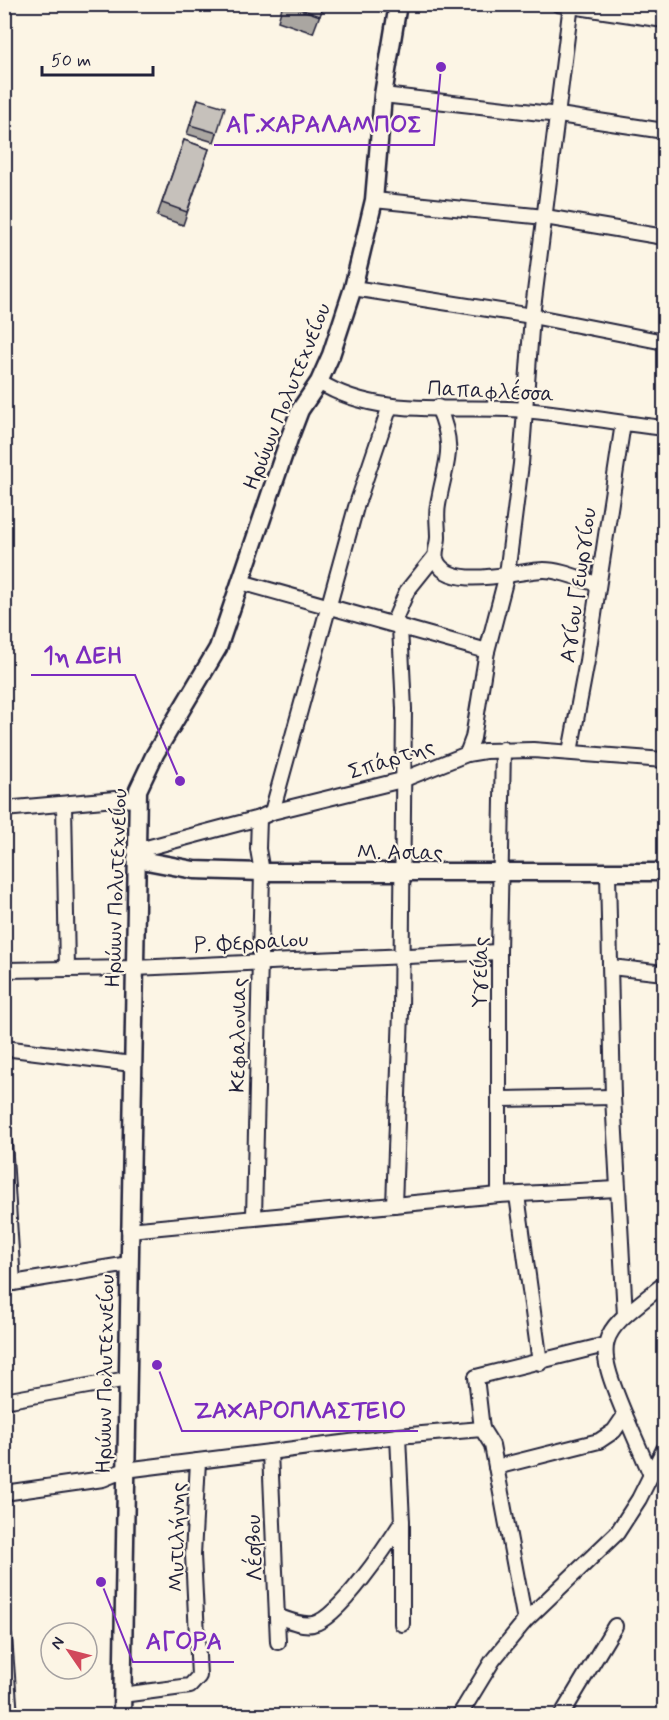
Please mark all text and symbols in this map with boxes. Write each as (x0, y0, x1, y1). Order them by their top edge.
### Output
scale bar (42, 39, 153, 77)
text: 50 m (51, 49, 91, 73)
callout: ΑΓ.ΧΑΡΑΛΑΜΠΟΣ (214, 103, 434, 145)
text: ΑΓ.ΧΑΡΑΛΑΜΠΟΣ (226, 110, 422, 141)
street label: Ηρώων Πολυτεχνείου (238, 299, 338, 494)
street label: Παπαφλέσσα (427, 374, 555, 409)
street label: Αγίου Γεωργίου (554, 506, 604, 665)
callout: 1η ΔΕΗ (31, 633, 135, 675)
text: 1η ΔΕΗ (43, 641, 123, 672)
street label: Σπάρτης (345, 733, 438, 787)
street label: Ηρώων Πολυτεχνείου (100, 788, 134, 988)
street label: Μ. Ασιας (357, 839, 443, 867)
street label: Ρ. Φερραιου (193, 926, 309, 960)
street label: Υγείας (467, 937, 495, 1007)
street label: Κεφαλονιας (224, 977, 254, 1093)
street label: Ηρώων Πολυτεχνείου (90, 1274, 122, 1474)
callout: ΖΑΧΑΡΟΠΛΑΣΤΕΙΟ (182, 1389, 418, 1431)
text: ΖΑΧΑΡΟΠΛΑΣΤΕΙΟ (194, 1396, 406, 1427)
street label: Μυτιλήνης (163, 1482, 193, 1592)
street label: Λέσβου (239, 1514, 270, 1582)
callout: ΑΓΟΡΑ (133, 1620, 234, 1662)
north arrow (39, 1621, 99, 1681)
text: ΑΓΟΡΑ (146, 1627, 222, 1658)
text: N (46, 1633, 70, 1654)

